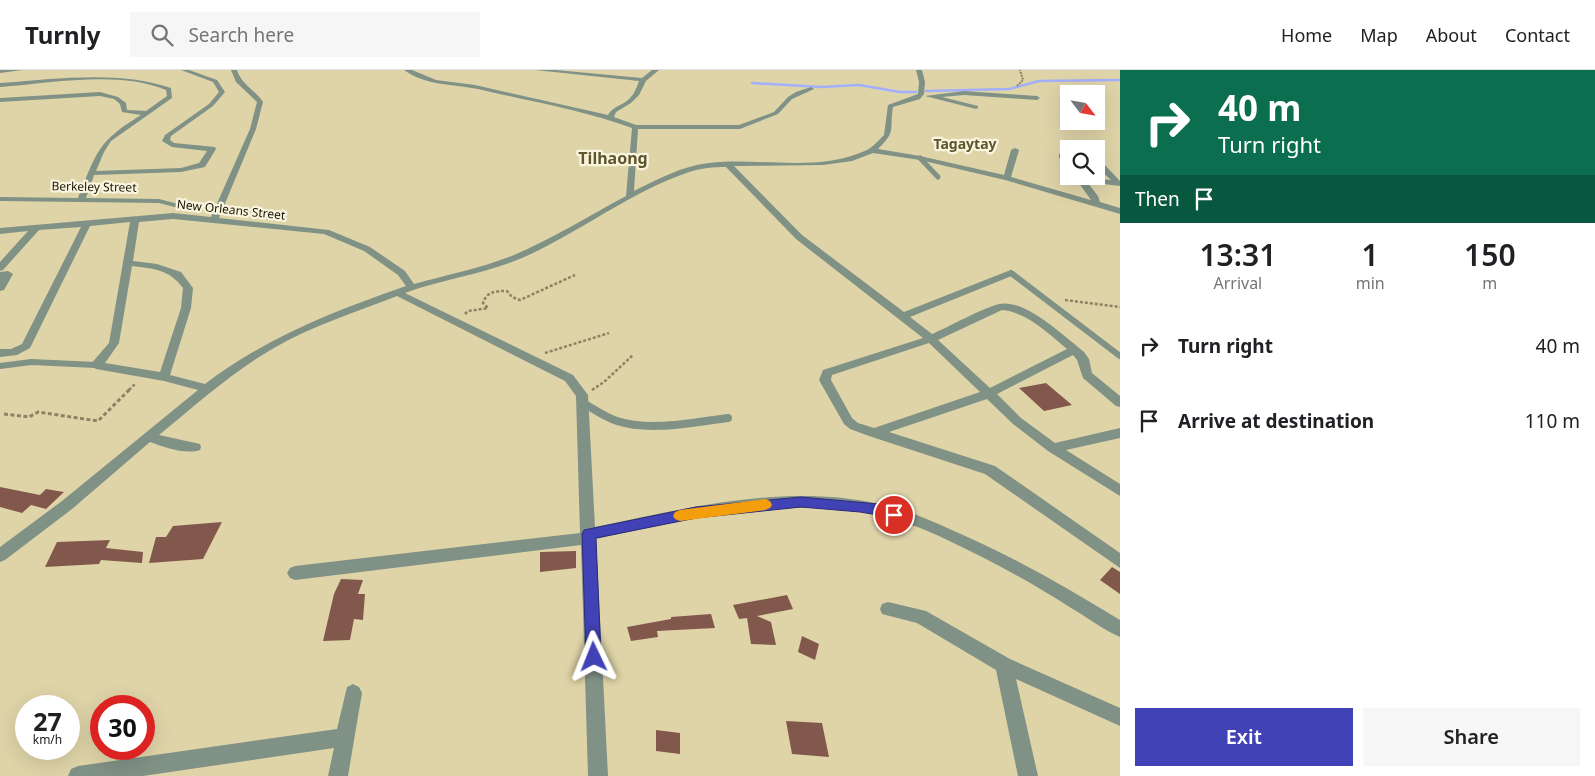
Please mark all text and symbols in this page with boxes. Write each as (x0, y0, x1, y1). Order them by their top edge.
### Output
search box (130, 12, 480, 57)
text: Turnly (25, 18, 100, 51)
icon: search (148, 21, 176, 49)
text: Search here (188, 22, 294, 48)
text: Home (1281, 23, 1332, 47)
text: Map (1360, 23, 1398, 47)
text: About (1426, 23, 1477, 47)
text: Contact (1505, 23, 1570, 47)
text: 40 m (1218, 84, 1301, 131)
north arrow (1060, 85, 1105, 130)
map controls (1060, 85, 1105, 185)
icon: right (1135, 90, 1200, 155)
text: Turn right (1218, 129, 1321, 159)
district label: Tagaytay (933, 134, 997, 153)
button: search (1060, 140, 1105, 185)
district label: Tilhaong (578, 147, 648, 169)
street label: Berkeley Street (51, 177, 137, 196)
icon: arrive (1190, 185, 1218, 213)
text: Then (1135, 186, 1180, 212)
street label: New Orleans Street (176, 195, 287, 224)
text: 13:31 (1199, 234, 1276, 275)
text: 1 (1362, 234, 1379, 275)
text: 150 (1464, 234, 1516, 275)
text: Arrival (1213, 272, 1262, 294)
text: min (1356, 272, 1385, 294)
text: m (1482, 272, 1497, 294)
icon: right (1135, 332, 1163, 360)
text: Turn right (1178, 333, 1273, 359)
text: 40 m (1536, 333, 1580, 359)
icon: arrive (1135, 407, 1163, 435)
text: Arrive at destination (1178, 408, 1374, 434)
text: 110 m (1525, 408, 1580, 434)
pin (873, 494, 915, 536)
icon: arrive (880, 501, 908, 529)
position arrow (567, 630, 619, 682)
speed limit sign: 30 (90, 695, 155, 760)
text: 27 (33, 704, 62, 738)
button: Exit (1135, 708, 1353, 766)
button: Share (1363, 708, 1580, 766)
text: km/h (33, 731, 62, 748)

